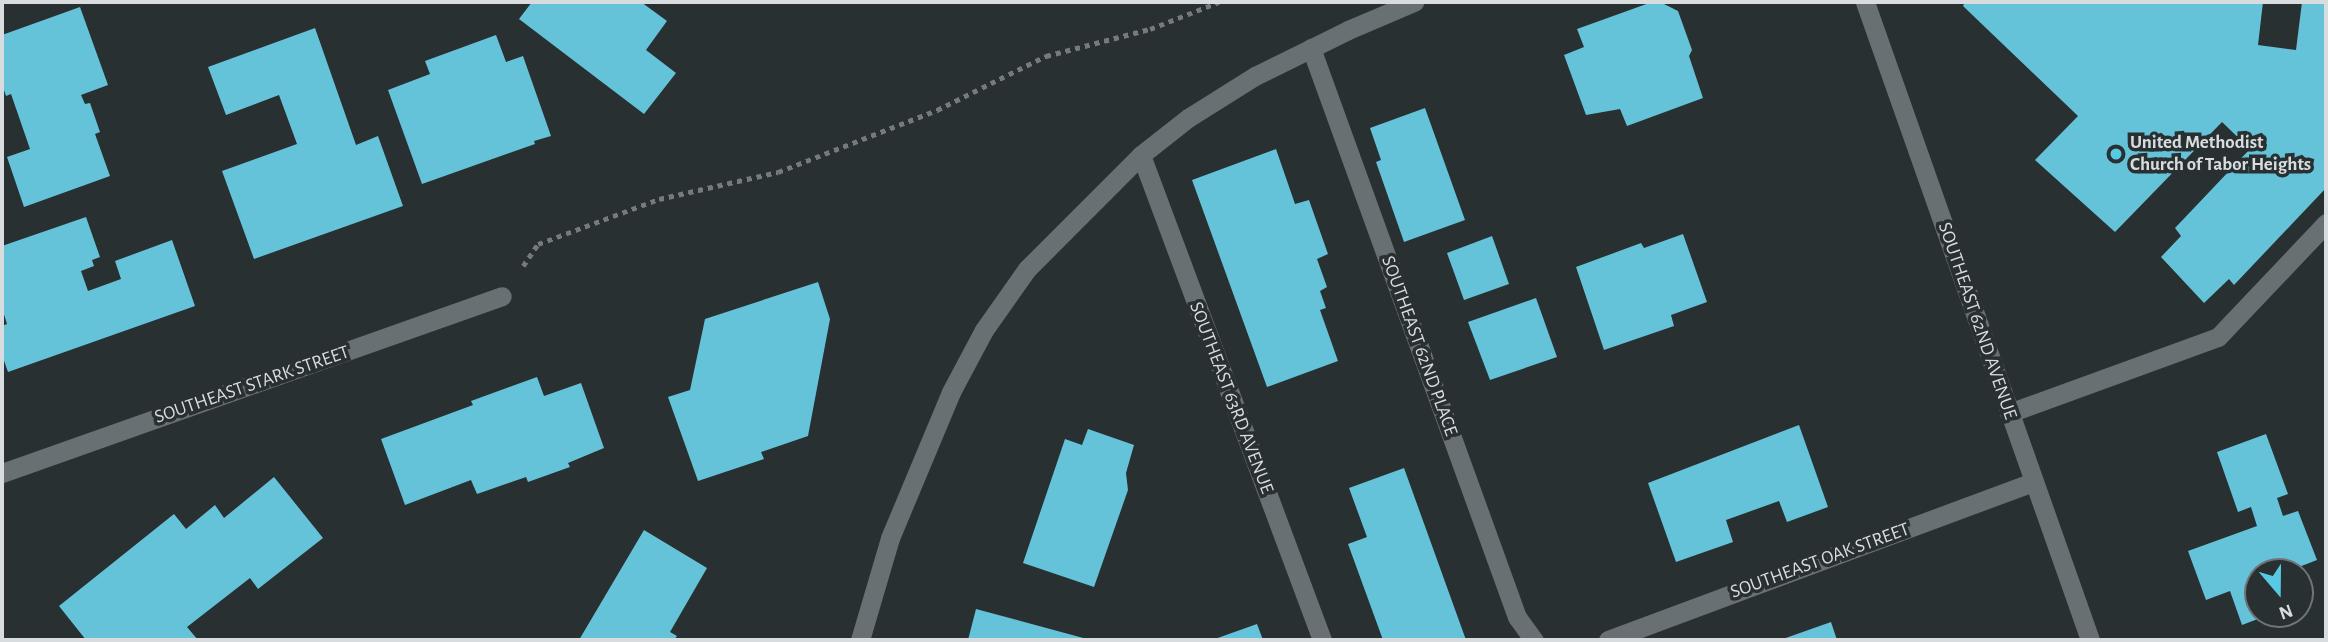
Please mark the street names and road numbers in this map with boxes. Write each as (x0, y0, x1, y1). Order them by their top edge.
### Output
street label: SOUTHEAST 62ND AVENUE (1933, 219, 2021, 423)
street label: SOUTHEAST 62ND PLACE (1376, 253, 1462, 439)
street label: SOUTHEAST 63RD AVENUE (1184, 299, 1278, 497)
street label: SOUTHEAST STARK STREET (152, 341, 352, 429)
street label: SOUTHEAST OAK STREET (1727, 518, 1913, 604)

